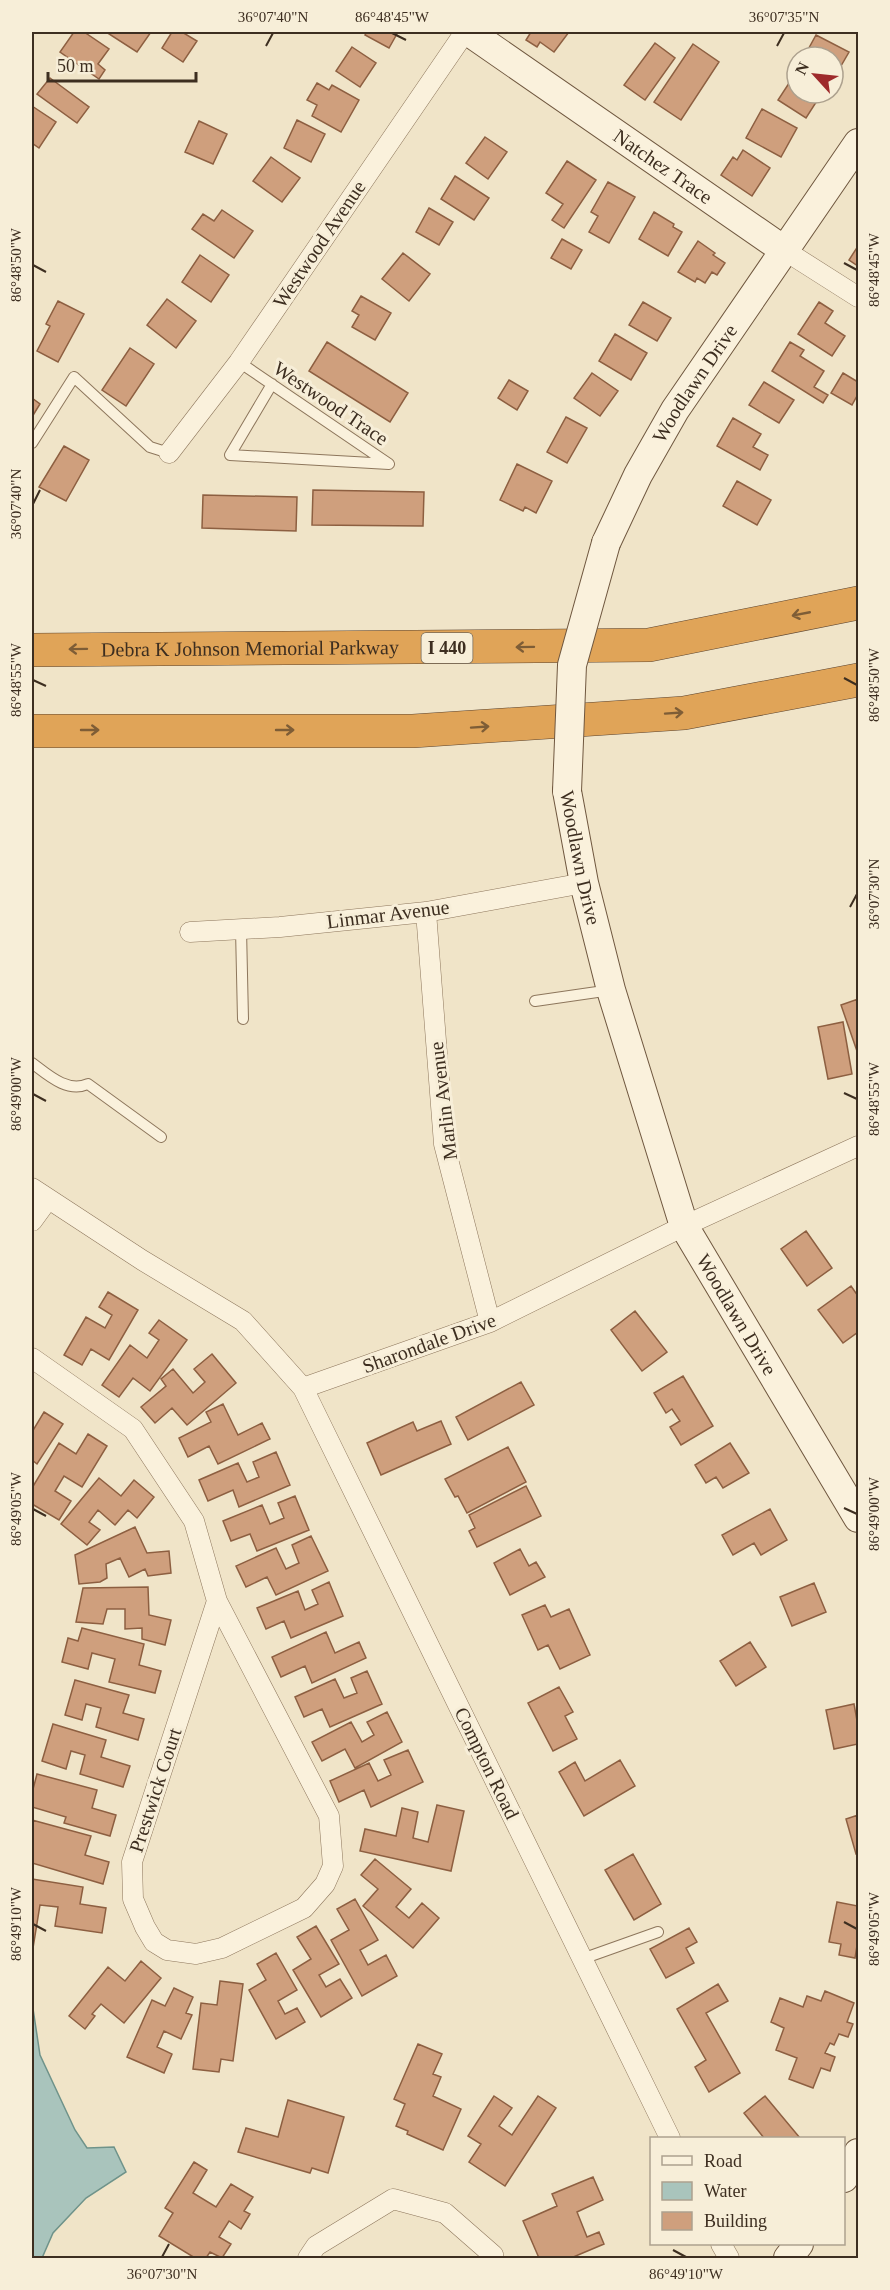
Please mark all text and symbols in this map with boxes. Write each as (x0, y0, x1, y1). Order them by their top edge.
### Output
text: 36°07'40"N (238, 9, 308, 25)
text: 86°48'45"W (355, 9, 430, 25)
text: 36°07'35"N (749, 9, 819, 25)
scale bar (48, 45, 196, 83)
north arrow (785, 45, 845, 105)
text: 50 m (57, 56, 94, 76)
text: N (792, 59, 812, 77)
street label: Natchez Trace (609, 125, 717, 208)
street label: Westwood Avenue (268, 176, 370, 312)
text: 86°48'50"W (8, 227, 24, 302)
text: 86°48'45"W (866, 232, 882, 307)
street label: Woodlawn Drive (648, 320, 741, 446)
street label: Westwood Trace (270, 357, 393, 449)
text: 36°07'40"N (8, 469, 24, 539)
one-way arrow (792, 609, 811, 621)
road number: I 440 (422, 633, 472, 663)
street label: Debra K Johnson Memorial Parkway (101, 636, 399, 660)
one-way arrow (516, 641, 536, 653)
text: 86°48'55"W (8, 642, 24, 717)
one-way arrow (69, 643, 89, 655)
text: 86°48'50"W (866, 647, 882, 722)
one-way arrow (664, 708, 684, 719)
one-way arrow (469, 721, 489, 732)
one-way arrow (79, 724, 99, 736)
one-way arrow (274, 725, 294, 736)
street label: Woodlawn Drive (556, 789, 605, 927)
text: 36°07'30"N (866, 859, 882, 929)
street label: Linmar Avenue (325, 896, 451, 932)
street label: Marlin Avenue (425, 1040, 461, 1161)
text: 86°49'00"W (8, 1056, 24, 1131)
text: 86°48'55"W (866, 1061, 882, 1136)
street label: Woodlawn Drive (692, 1250, 781, 1379)
street label: Sharondale Drive (359, 1309, 499, 1377)
text: 86°49'05"W (8, 1471, 24, 1546)
text: 86°49'00"W (866, 1476, 882, 1551)
street label: Compton Road (450, 1703, 524, 1823)
street label: Prestwick Court (125, 1725, 186, 1855)
text: 86°49'10"W (8, 1886, 24, 1961)
text: 86°49'05"W (866, 1891, 882, 1966)
legend (650, 2137, 845, 2245)
text: Road (704, 2151, 742, 2171)
text: Water (704, 2181, 747, 2201)
text: Building (704, 2211, 767, 2231)
text: 36°07'30"N (127, 2266, 197, 2282)
text: 86°49'10"W (649, 2266, 724, 2282)

